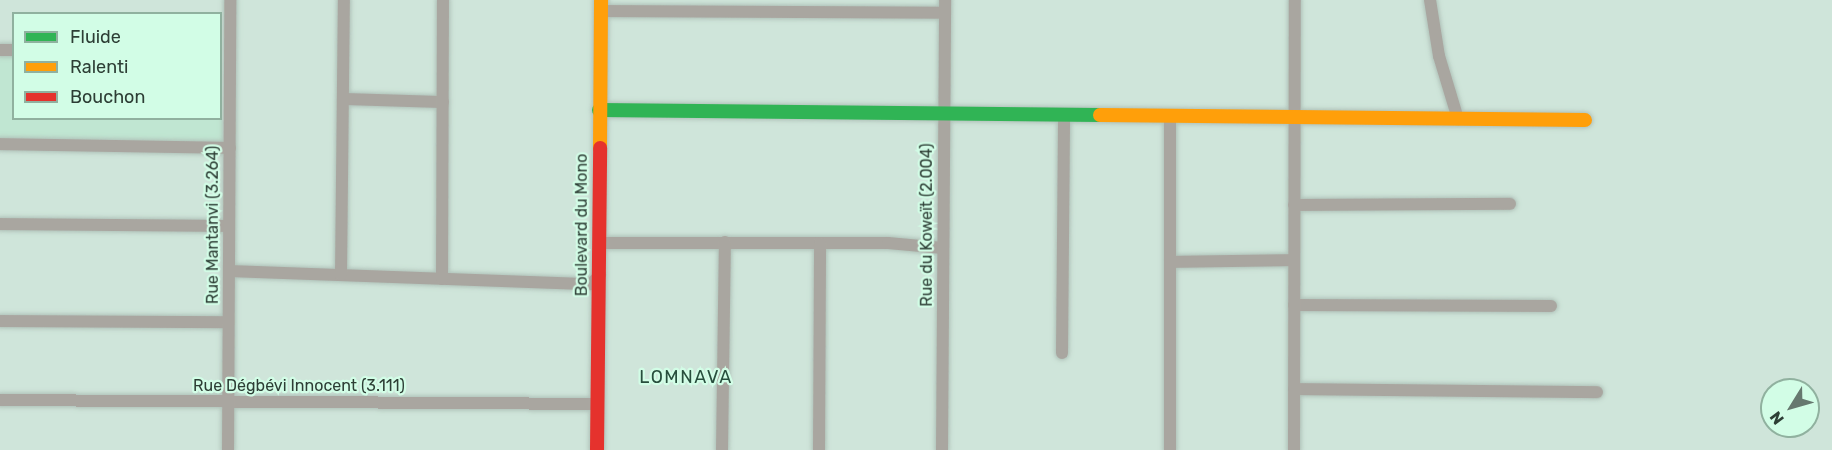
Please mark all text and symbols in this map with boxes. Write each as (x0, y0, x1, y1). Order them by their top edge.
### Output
legend (12, 12, 222, 120)
text: Fluide (70, 26, 121, 48)
text: Ralenti (70, 56, 128, 78)
text: Bouchon (70, 86, 145, 108)
street label: Rue du Koweït (2.004) (917, 143, 937, 307)
street label: Rue Mantanvi (3.264) (203, 146, 223, 304)
street label: Boulevard du Mono (572, 154, 592, 296)
district label: LOMNAVA (639, 366, 733, 388)
street label: Rue Dégbévi Innocent (3.111) (193, 376, 405, 396)
north arrow (1760, 378, 1820, 438)
text: N (1766, 408, 1788, 428)

